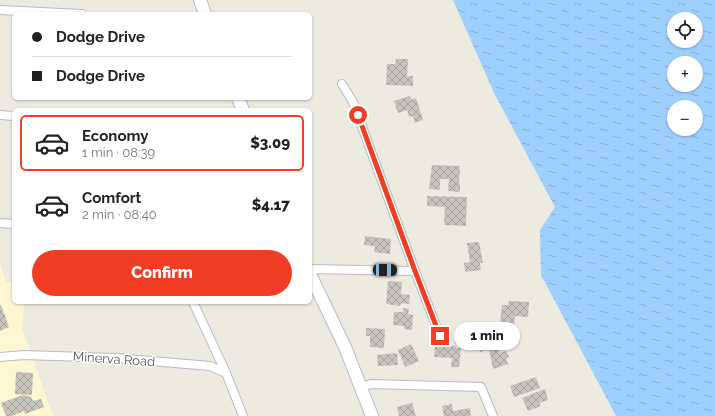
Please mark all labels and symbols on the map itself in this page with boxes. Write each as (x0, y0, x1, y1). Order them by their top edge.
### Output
route start (349, 106, 367, 124)
car (373, 264, 397, 276)
callout: 1 min (454, 322, 520, 350)
route end (431, 327, 449, 345)
street label: Minerva Road (72, 349, 156, 369)

